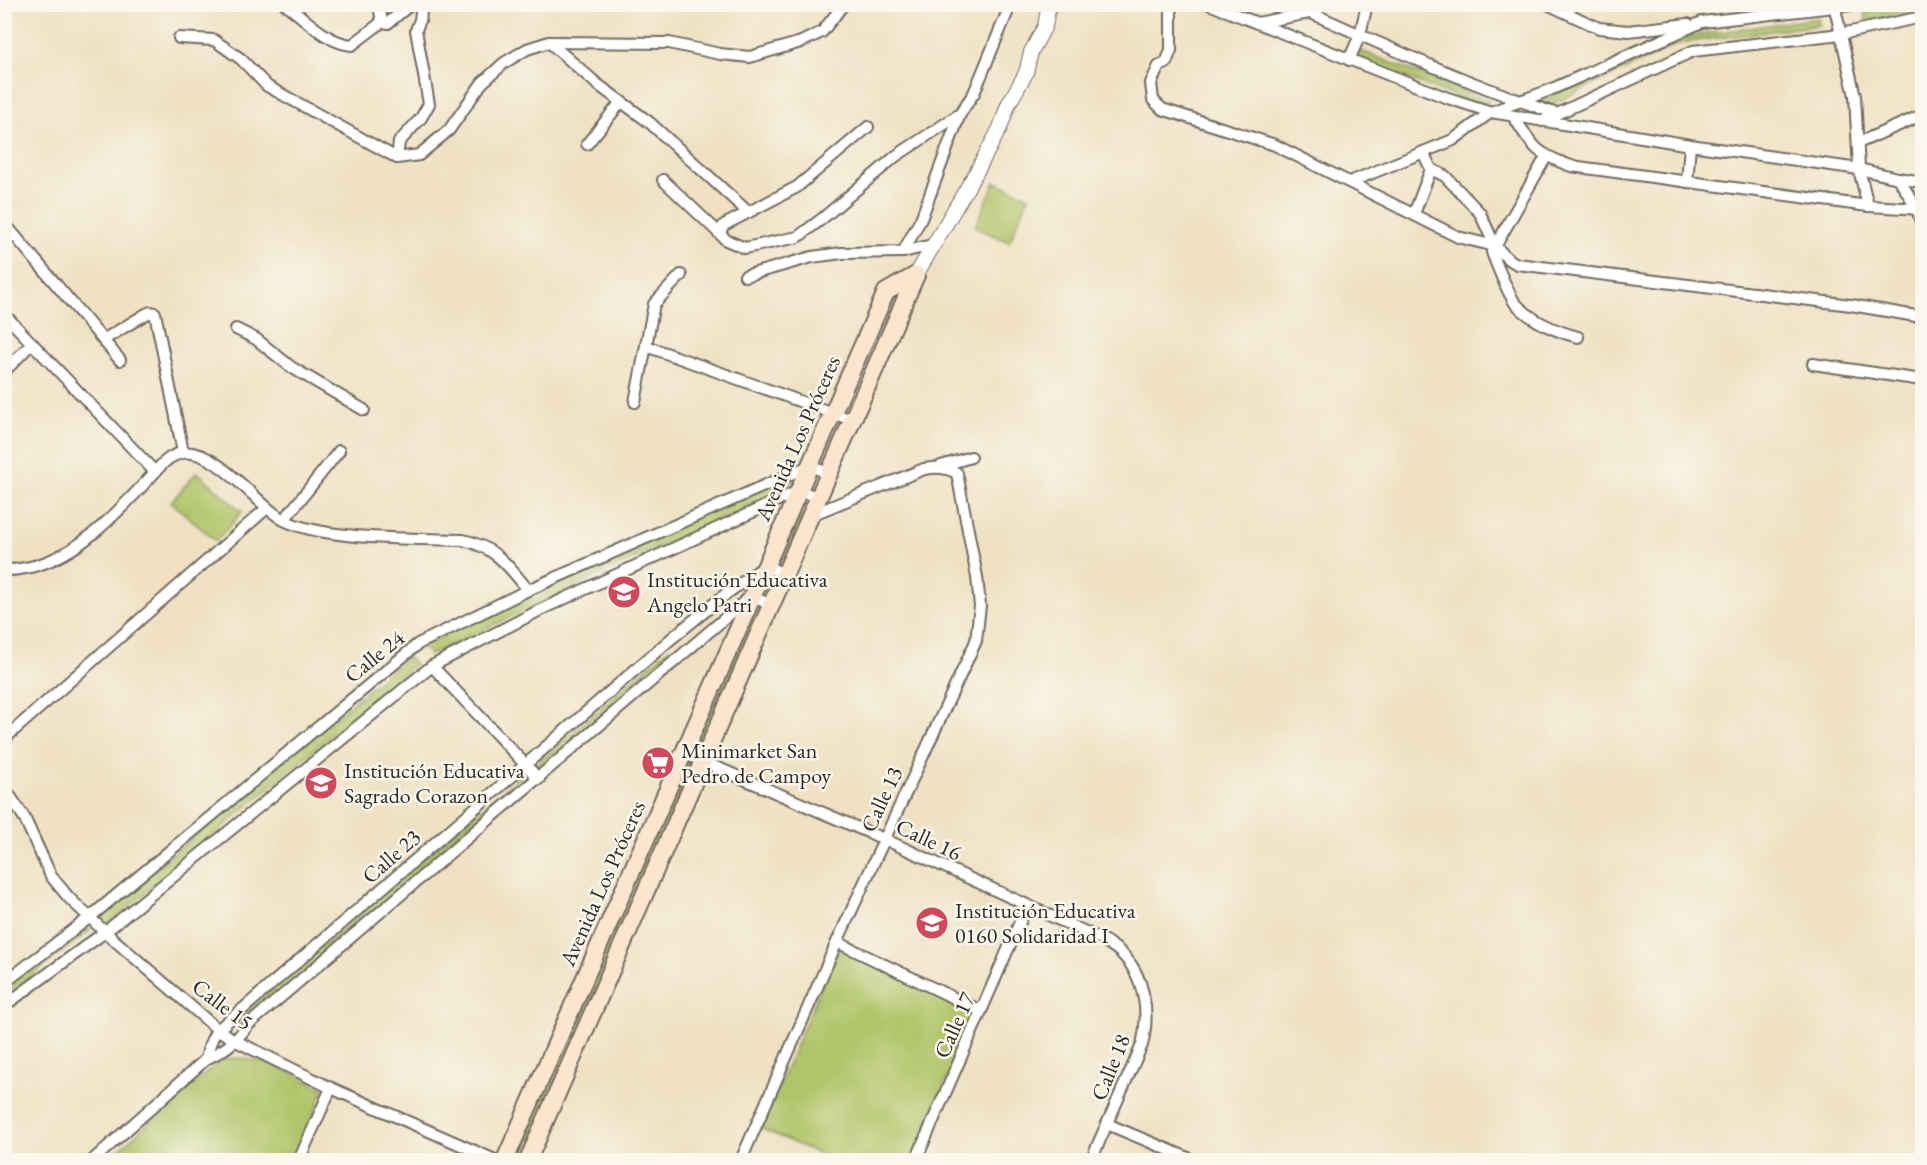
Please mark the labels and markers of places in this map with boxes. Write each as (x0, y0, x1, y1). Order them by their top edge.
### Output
place label: Institución Educativa Angelo Patri (646, 565, 828, 619)
school or university icon: Institución Educativa Angelo Patri (606, 574, 642, 610)
place label: Minimarket San Pedro de Campoy (681, 736, 832, 790)
supermarket icon: Minimarket San Pedro de Campoy (640, 745, 676, 781)
place label: Institución Educativa Sagrado Corazon (344, 756, 525, 810)
school or university icon: Institución Educativa Sagrado Corazon (303, 765, 339, 801)
place label: Institución Educativa 0160 Solidaridad I (955, 896, 1136, 950)
school or university icon: Institución Educativa 0160 Solidaridad I (914, 905, 950, 941)

